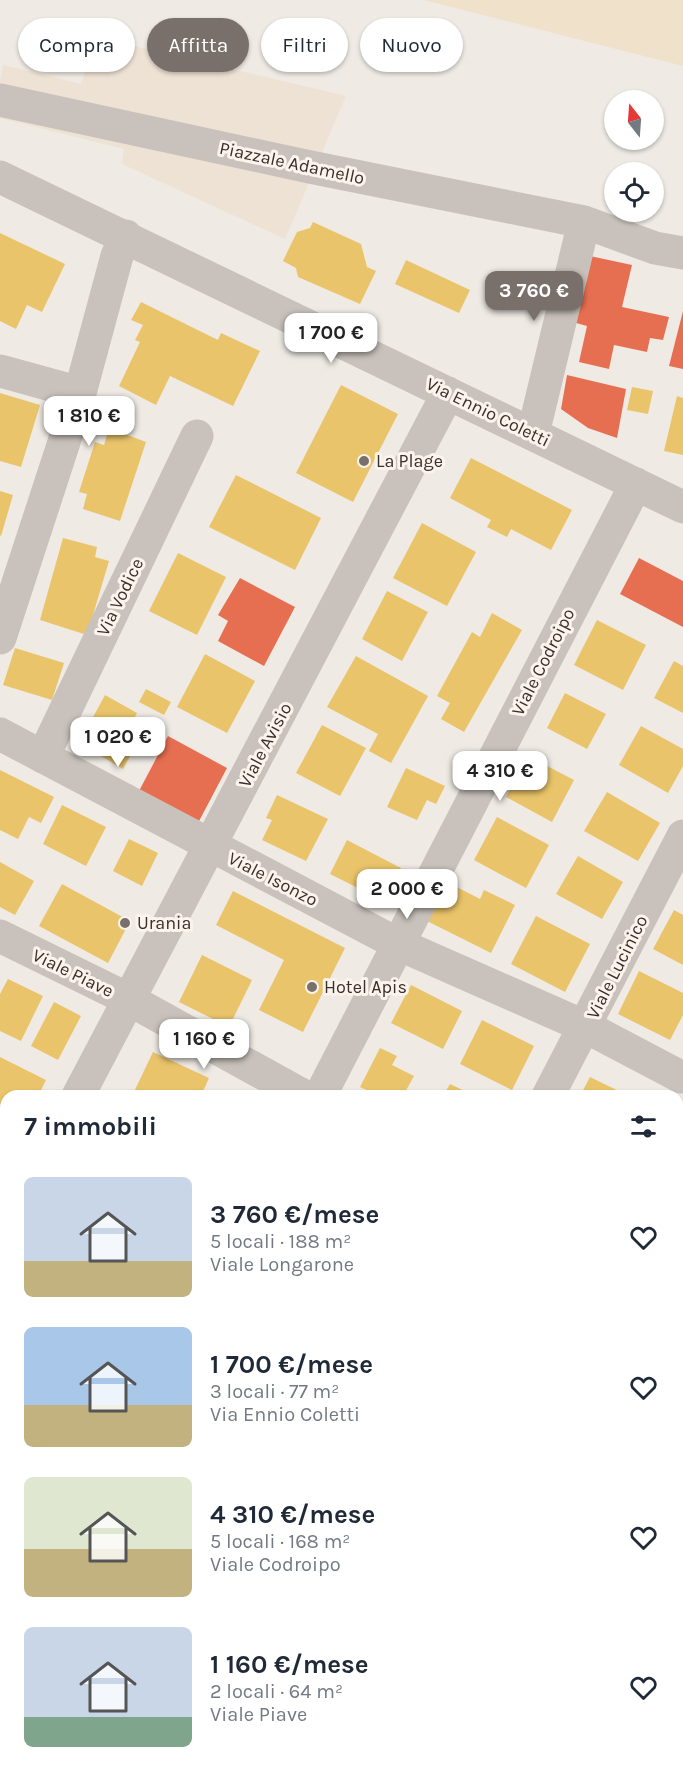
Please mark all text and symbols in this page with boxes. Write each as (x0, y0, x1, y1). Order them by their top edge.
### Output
chip: Compra (18, 18, 135, 72)
chip: Affitta (147, 18, 249, 72)
chip: Filtri (261, 18, 348, 72)
chip: Nuovo (360, 18, 463, 72)
north arrow (604, 90, 664, 150)
map controls (604, 90, 664, 222)
street label: Piazzale Adamello (217, 137, 367, 189)
button: locate (604, 162, 664, 222)
pin: 3 760 € (479, 271, 589, 322)
text: 3 760 € (499, 279, 569, 302)
pin: 1 700 € (276, 313, 386, 364)
text: 1 700 € (298, 321, 364, 344)
street label: Via Ennio Coletti (422, 373, 554, 451)
pin: 1 810 € (34, 396, 144, 447)
text: 1 810 € (58, 404, 120, 427)
place label: La Plage (376, 450, 443, 472)
marker: La Plage (357, 454, 371, 468)
street label: Via Vodice (92, 555, 148, 639)
street label: Viale Codroipo (507, 605, 579, 719)
street label: Viale Avisio (233, 699, 297, 791)
pin: 1 020 € (63, 717, 173, 768)
text: 1 020 € (84, 725, 152, 748)
pin: 4 310 € (445, 751, 555, 802)
text: 4 310 € (467, 759, 533, 782)
street label: Viale Isonzo (225, 847, 321, 911)
pin: 2 000 € (352, 869, 462, 920)
text: 2 000 € (371, 877, 443, 900)
place label: Urania (137, 912, 191, 934)
street label: Viale Lucinico (581, 912, 653, 1022)
marker: Urania (118, 916, 132, 930)
street label: Viale Piave (29, 944, 117, 1002)
place label: Hotel Apis (324, 976, 407, 998)
marker: Hotel Apis (305, 980, 319, 994)
pin: 1 160 € (149, 1019, 259, 1070)
text: 1 160 € (173, 1027, 235, 1050)
icon: filters (627, 1110, 660, 1143)
text: 7 immobili (24, 1111, 157, 1142)
text: 3 760 €/mese (210, 1199, 379, 1230)
icon: home (72, 1201, 144, 1273)
icon: heart (627, 1221, 660, 1254)
text: 5 locali · 188 m² (210, 1230, 351, 1253)
text: Viale Longarone (210, 1253, 354, 1276)
text: 1 700 €/mese (210, 1349, 373, 1380)
icon: home (72, 1351, 144, 1423)
icon: heart (627, 1371, 660, 1404)
text: 3 locali · 77 m² (210, 1380, 339, 1403)
text: Via Ennio Coletti (210, 1403, 360, 1426)
text: 4 310 €/mese (210, 1499, 375, 1530)
icon: home (72, 1501, 144, 1573)
icon: heart (627, 1521, 660, 1554)
text: 5 locali · 168 m² (210, 1530, 350, 1553)
text: Viale Codroipo (210, 1553, 341, 1576)
text: 1 160 €/mese (210, 1649, 369, 1680)
icon: home (72, 1651, 144, 1723)
icon: heart (627, 1671, 660, 1704)
text: 2 locali · 64 m² (210, 1680, 343, 1703)
text: Viale Piave (210, 1703, 307, 1726)

